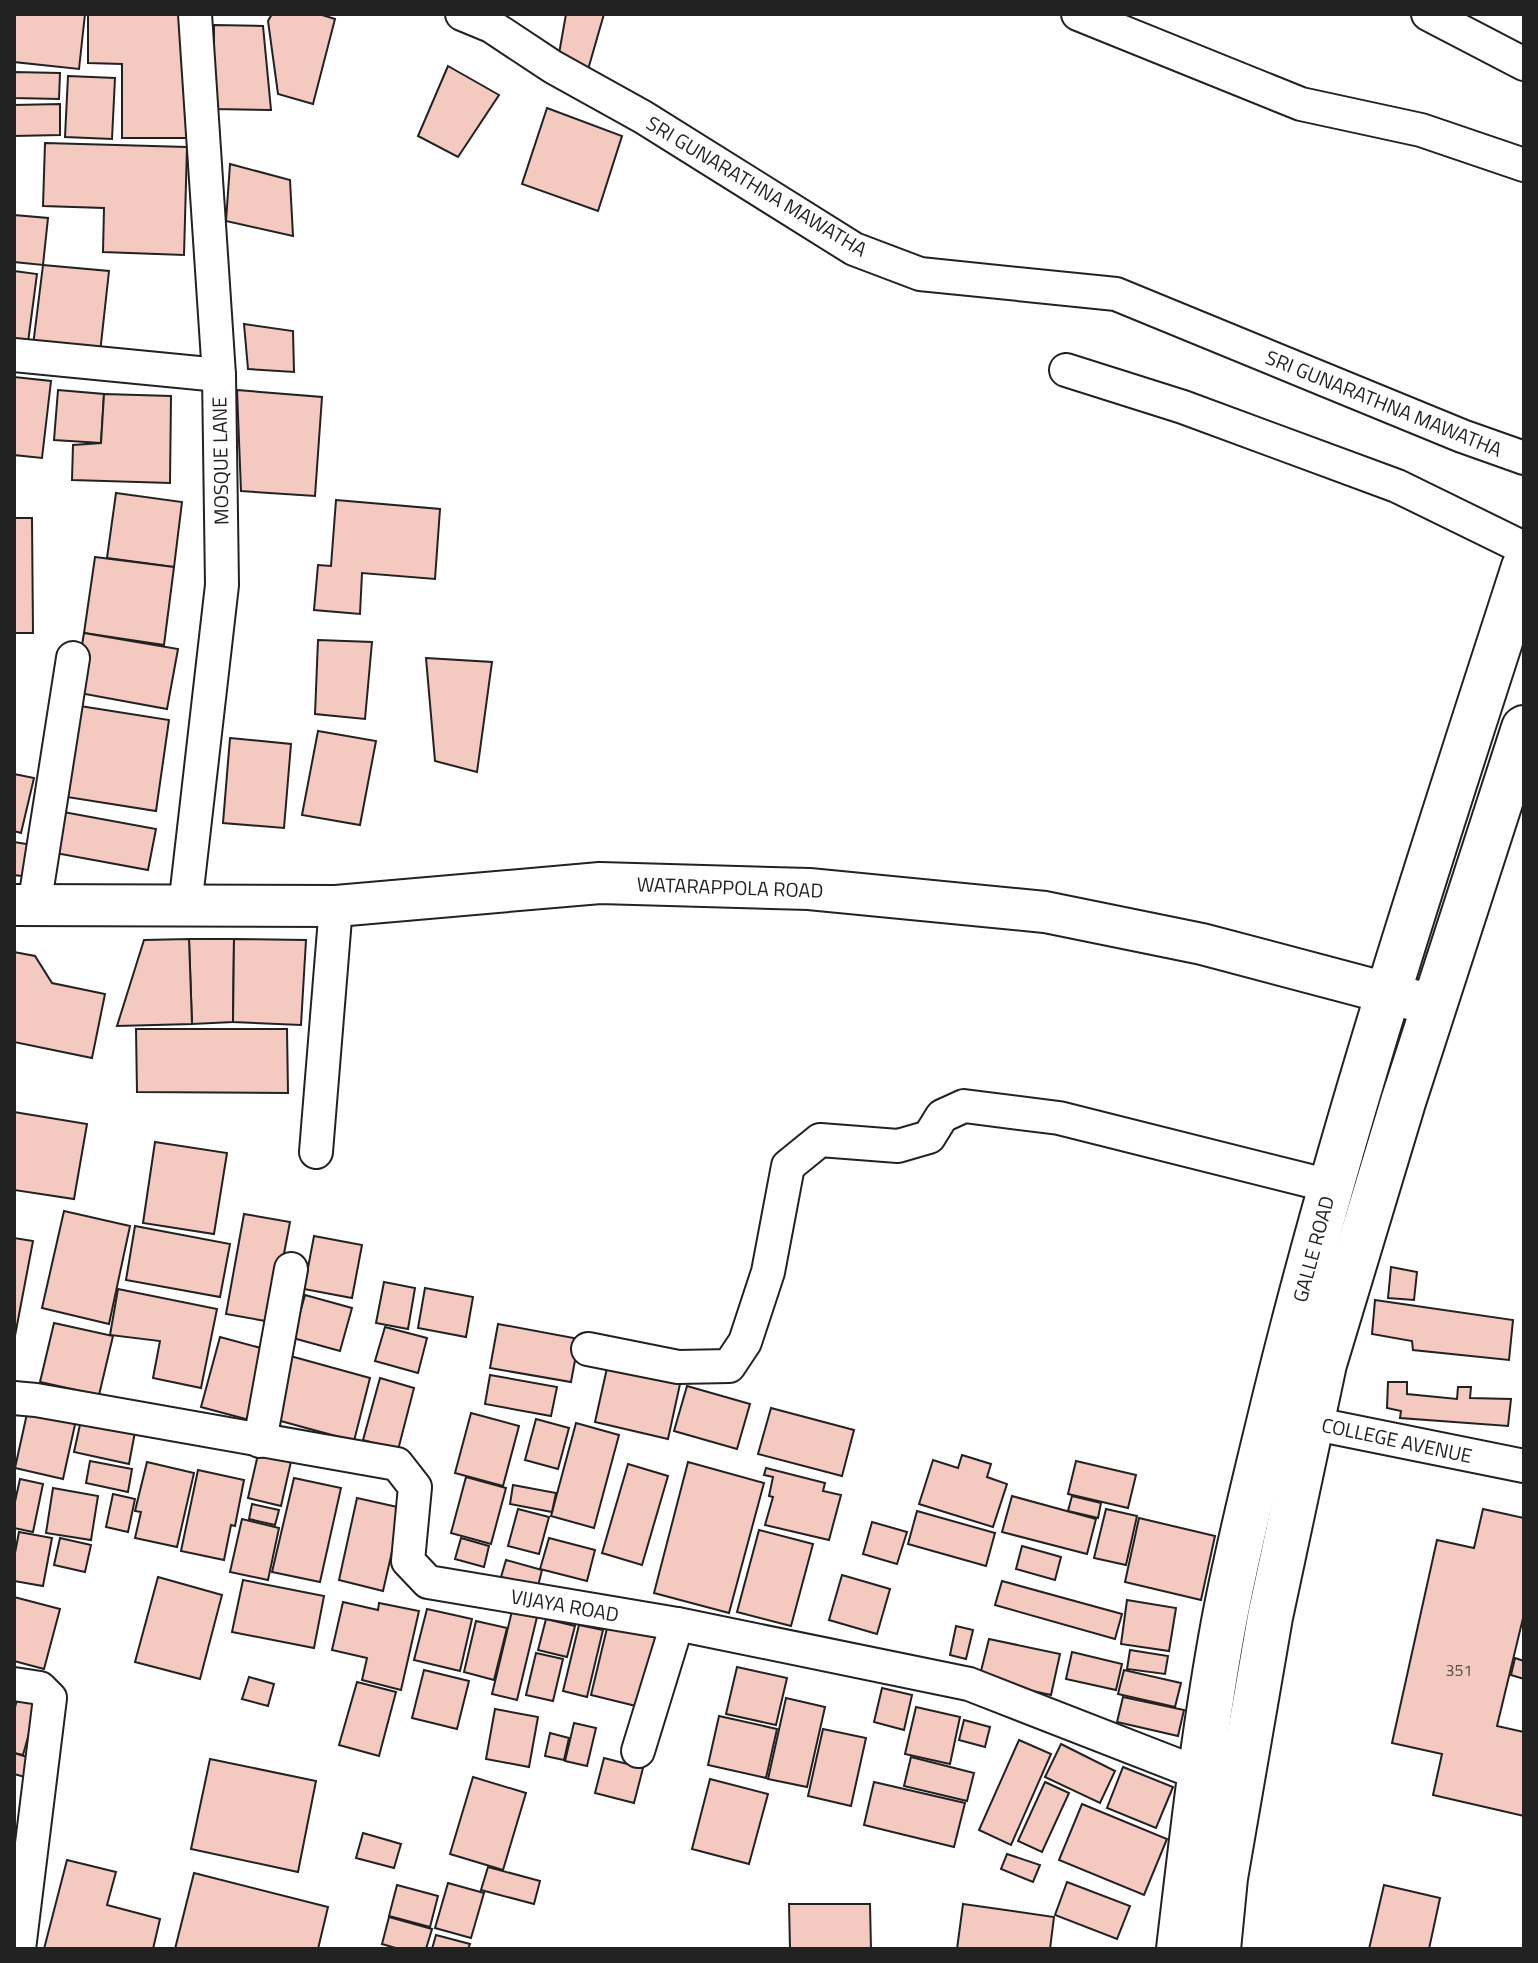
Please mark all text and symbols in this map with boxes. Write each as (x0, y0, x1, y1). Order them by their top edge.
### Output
street label: SRI GUNARATHNA MAWATHA (641, 108, 873, 264)
street label: SRI GUNARATHNA MAWATHA (1261, 341, 1507, 465)
street label: MOSQUE LANE (203, 397, 237, 525)
street label: WATARAPPOLA ROAD (636, 868, 824, 906)
street label: GALLE ROAD (1284, 1192, 1342, 1306)
street label: COLLEGE AVENUE (1319, 1409, 1475, 1471)
street label: VIJAYA ROAD (508, 1580, 622, 1630)
house number: 351 (1446, 1658, 1472, 1682)

